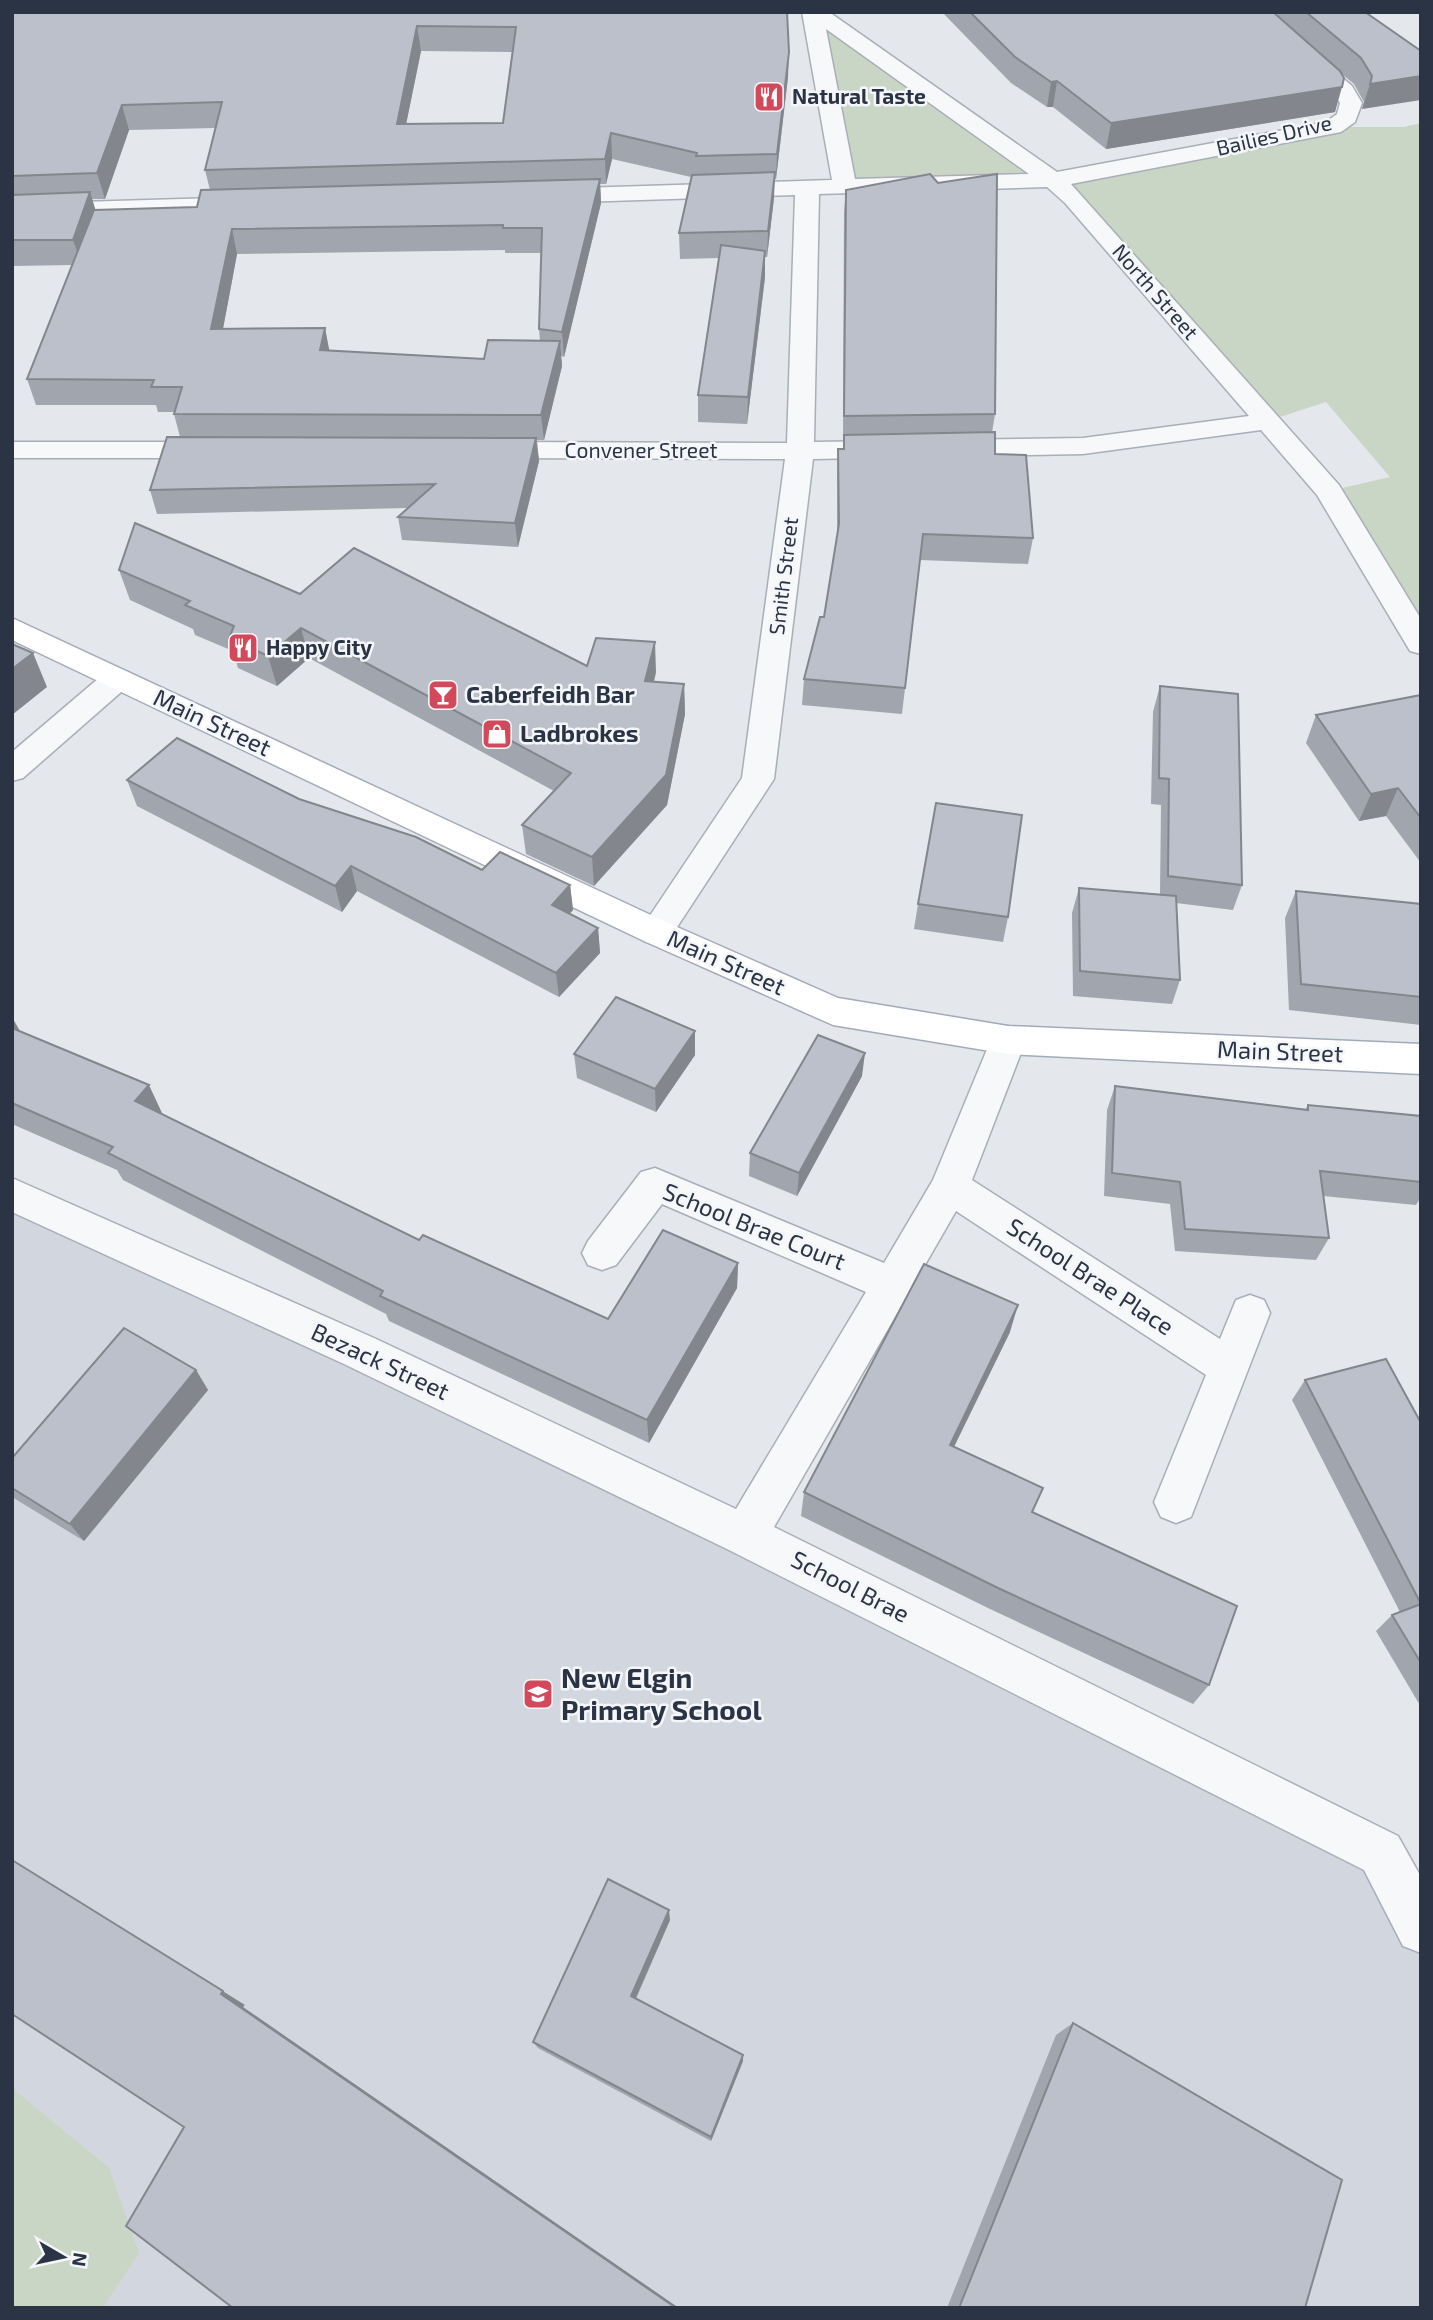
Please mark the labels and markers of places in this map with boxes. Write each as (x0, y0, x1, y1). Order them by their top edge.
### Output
restaurant icon: Natural Taste (752, 80, 786, 114)
place label: Natural Taste (792, 83, 926, 108)
restaurant icon: Happy City (226, 631, 260, 665)
place label: Happy City (266, 634, 372, 660)
bar icon: Caberfeidh Bar (426, 678, 460, 712)
place label: Caberfeidh Bar (466, 679, 636, 708)
shop icon: Ladbrokes (480, 717, 514, 751)
place label: Ladbrokes (520, 718, 639, 747)
place label: New Elgin Primary School (561, 1660, 762, 1726)
school or university icon: New Elgin Primary School (521, 1677, 555, 1711)

